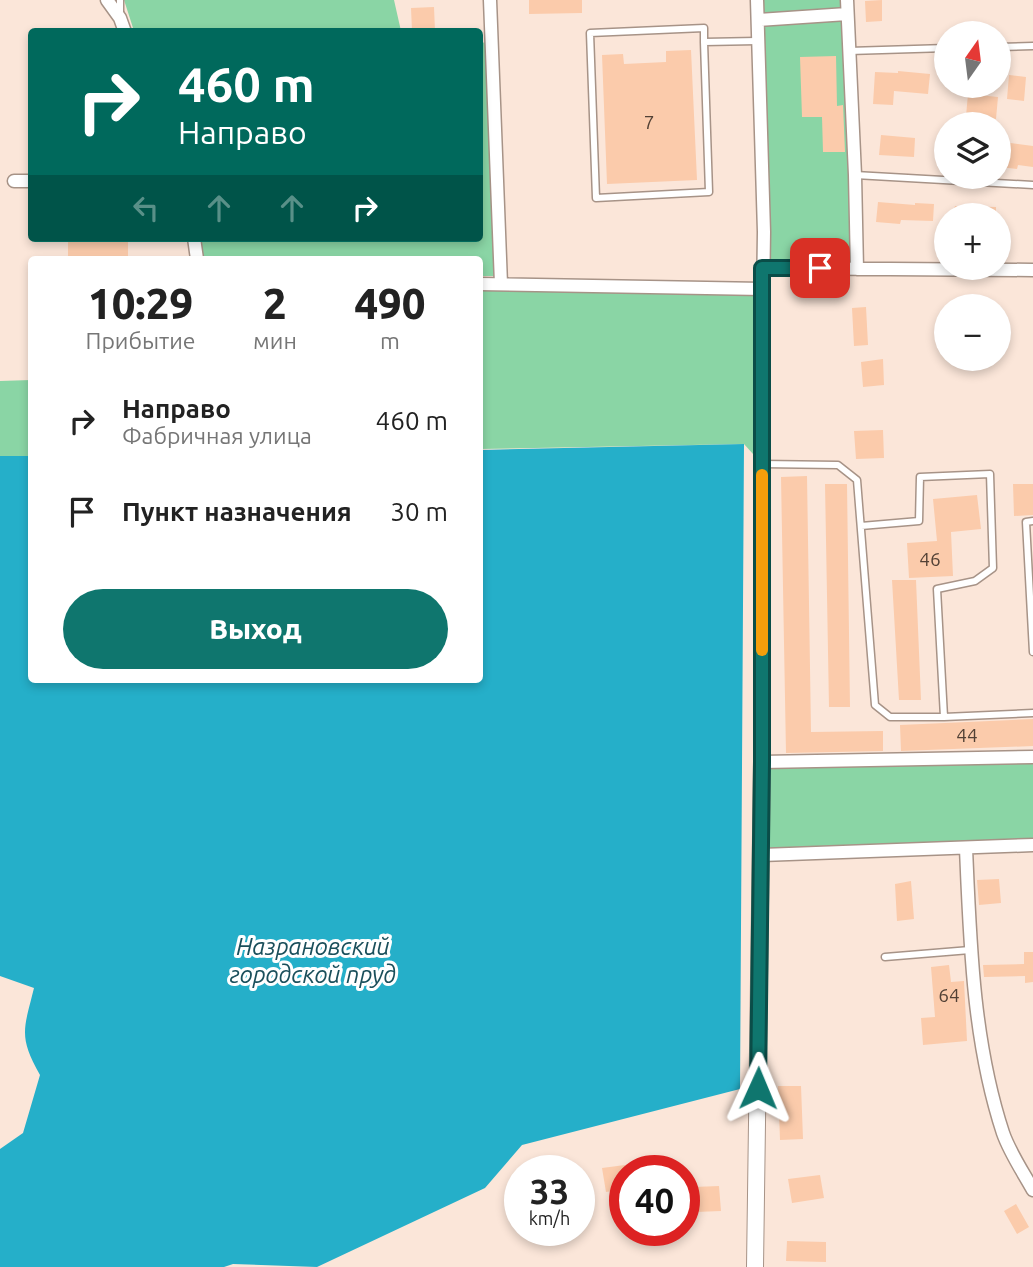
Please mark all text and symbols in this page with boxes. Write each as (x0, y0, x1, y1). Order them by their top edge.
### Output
north arrow (934, 21, 1012, 98)
map controls (934, 21, 1011, 371)
icon: right (63, 56, 154, 147)
text: 460 m (178, 56, 315, 111)
house number: 7 (644, 111, 654, 133)
button: layers (934, 112, 1011, 189)
text: Направо (178, 114, 307, 150)
icon: left (127, 189, 165, 227)
icon: ahead (200, 189, 238, 227)
icon: ahead (273, 189, 311, 227)
icon: right (346, 189, 384, 227)
button: + (934, 203, 1011, 280)
pin (790, 238, 850, 298)
icon: arrive (801, 249, 839, 287)
text: 10:29 (88, 280, 193, 327)
text: 2 (263, 280, 287, 327)
text: 490 (354, 280, 425, 327)
button: − (934, 294, 1011, 371)
text: Прибытие (86, 328, 196, 353)
text: мин (253, 328, 297, 353)
text: m (380, 328, 400, 353)
text: Направо (122, 394, 231, 423)
icon: right (63, 402, 101, 440)
text: 460 m (376, 406, 448, 435)
text: Фабричная улица (122, 423, 312, 448)
icon: arrive (63, 493, 101, 531)
text: Пункт назначения (122, 497, 352, 526)
text: 30 m (390, 497, 448, 526)
house number: 46 (919, 548, 941, 570)
button: Выход (63, 589, 448, 669)
house number: 44 (956, 724, 978, 746)
water label: Назрановский городской пруд (230, 933, 396, 988)
house number: 64 (938, 984, 960, 1006)
position arrow (721, 1051, 795, 1125)
speed limit sign: 40 (609, 1155, 700, 1246)
text: 33 (530, 1171, 569, 1211)
text: km/h (529, 1208, 570, 1228)

